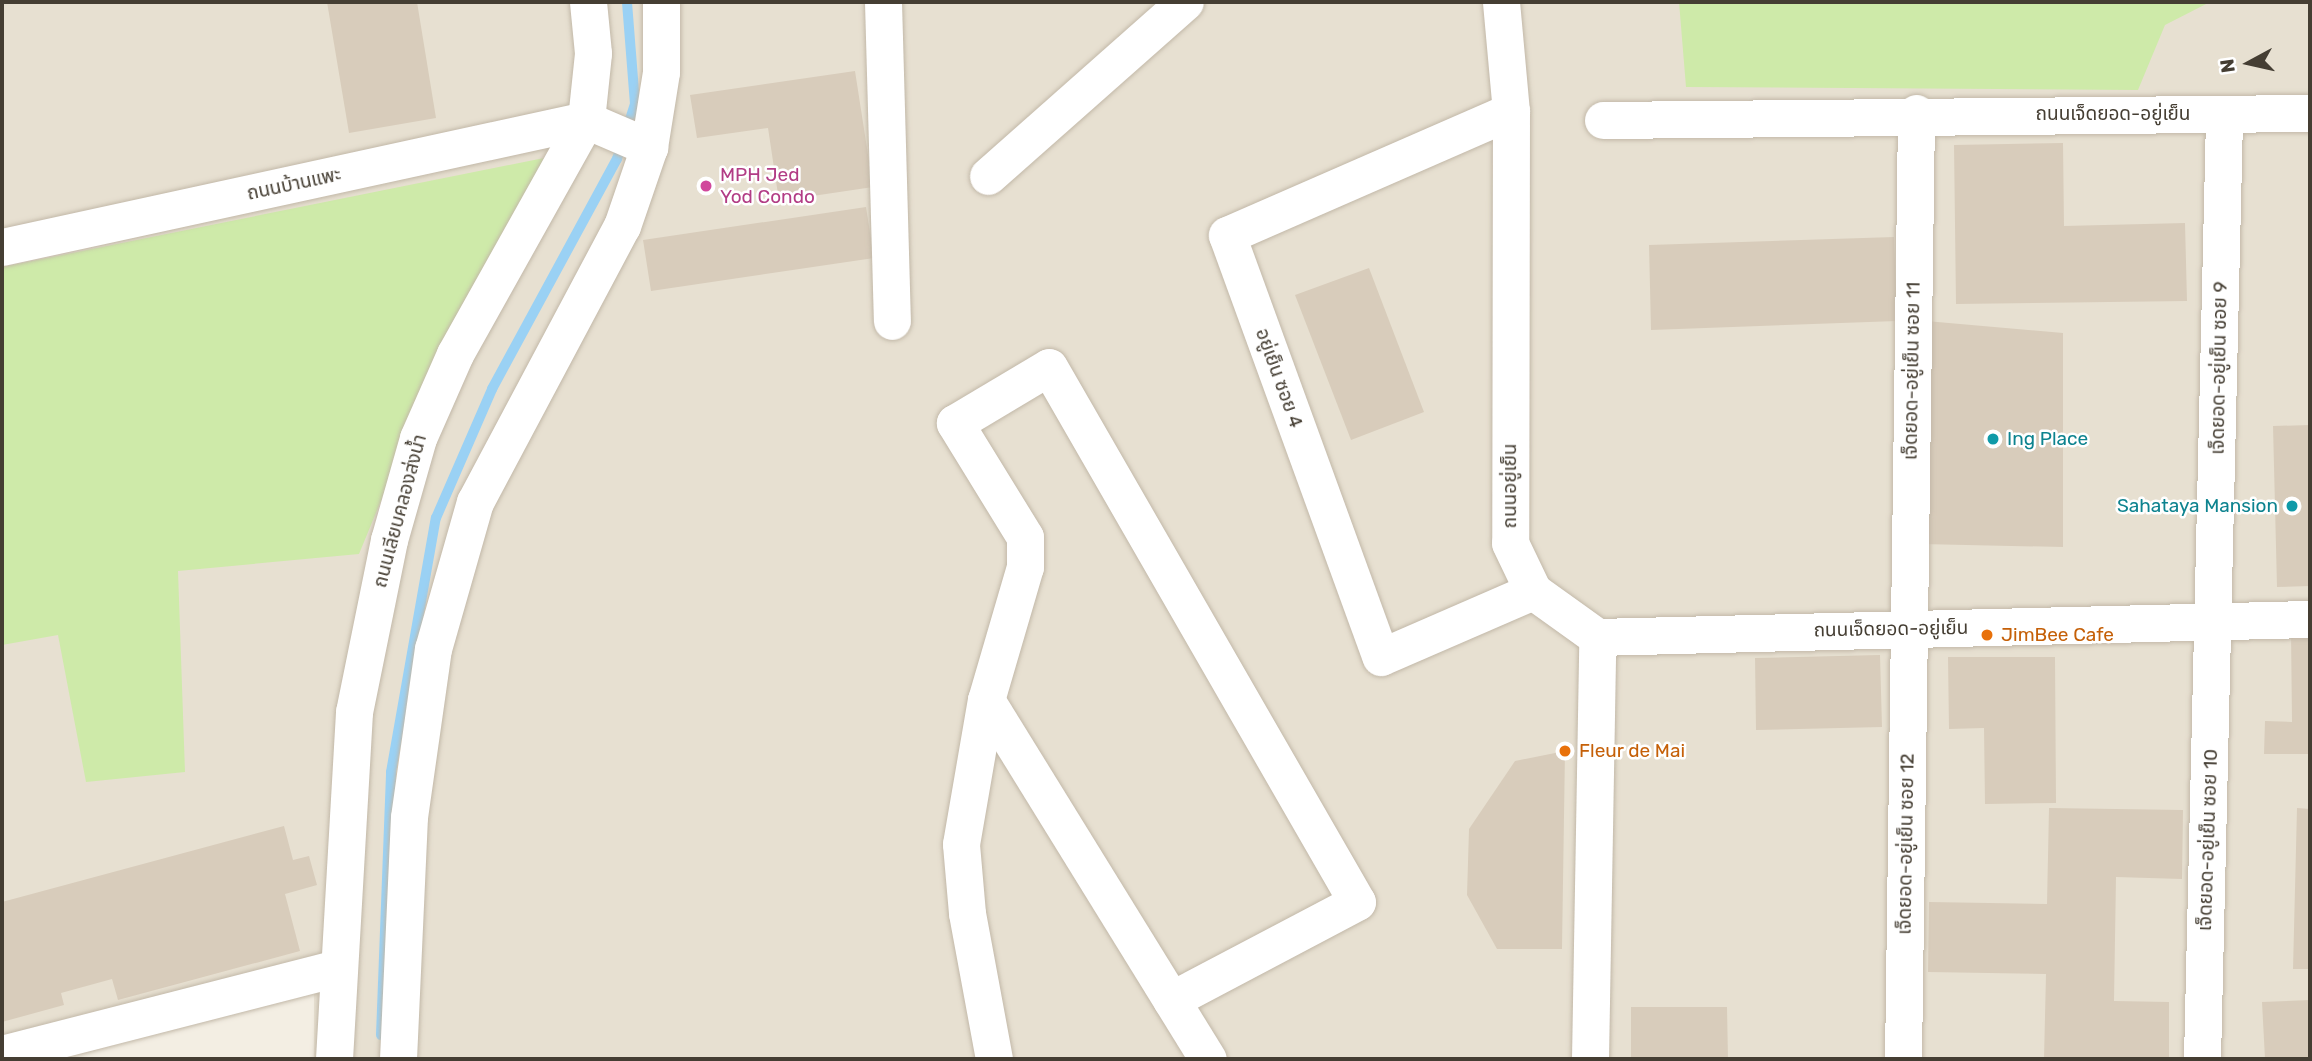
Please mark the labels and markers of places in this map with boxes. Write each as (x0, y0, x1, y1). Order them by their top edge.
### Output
place label: MPH Jed Yod Condo (720, 164, 815, 208)
marker: MPH Jed Yod Condo (698, 178, 714, 194)
place label: Ing Place (2007, 428, 2088, 450)
marker: Ing Place (1985, 431, 2001, 447)
place label: Sahataya Mansion (2117, 495, 2278, 517)
marker: Sahataya Mansion (2284, 498, 2300, 514)
place label: JimBee Cafe (2001, 624, 2114, 646)
marker: JimBee Cafe (1979, 627, 1995, 643)
place label: Fleur de Mai (1579, 740, 1685, 762)
marker: Fleur de Mai (1557, 743, 1573, 759)

